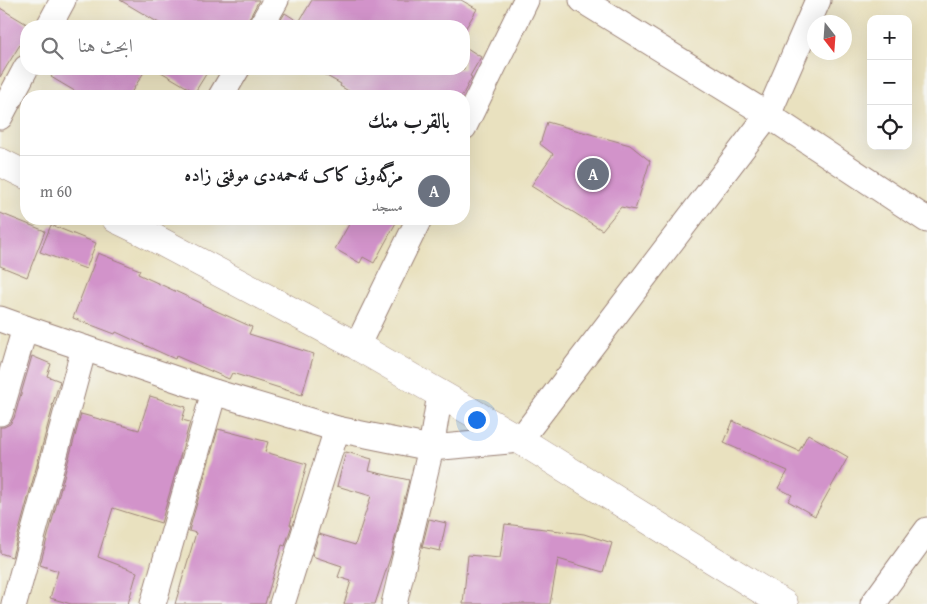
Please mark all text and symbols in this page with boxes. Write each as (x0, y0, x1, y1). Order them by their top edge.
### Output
north arrow (807, 15, 852, 60)
map controls (867, 15, 912, 150)
button: + (867, 15, 912, 60)
search box (20, 20, 470, 75)
text: ابحث هنا (78, 31, 133, 59)
icon: search (38, 34, 66, 62)
button: − (867, 60, 912, 105)
text: بالقرب منك (368, 105, 450, 136)
button: locate (867, 105, 912, 150)
pin: A (577, 155, 609, 193)
text: مزگەوتی کاک ئەحمەدی موفتی زادە (184, 160, 403, 188)
text: 60 m (40, 179, 72, 203)
text: A (429, 179, 439, 203)
text: مسجد (372, 193, 403, 217)
your location (464, 407, 490, 433)

